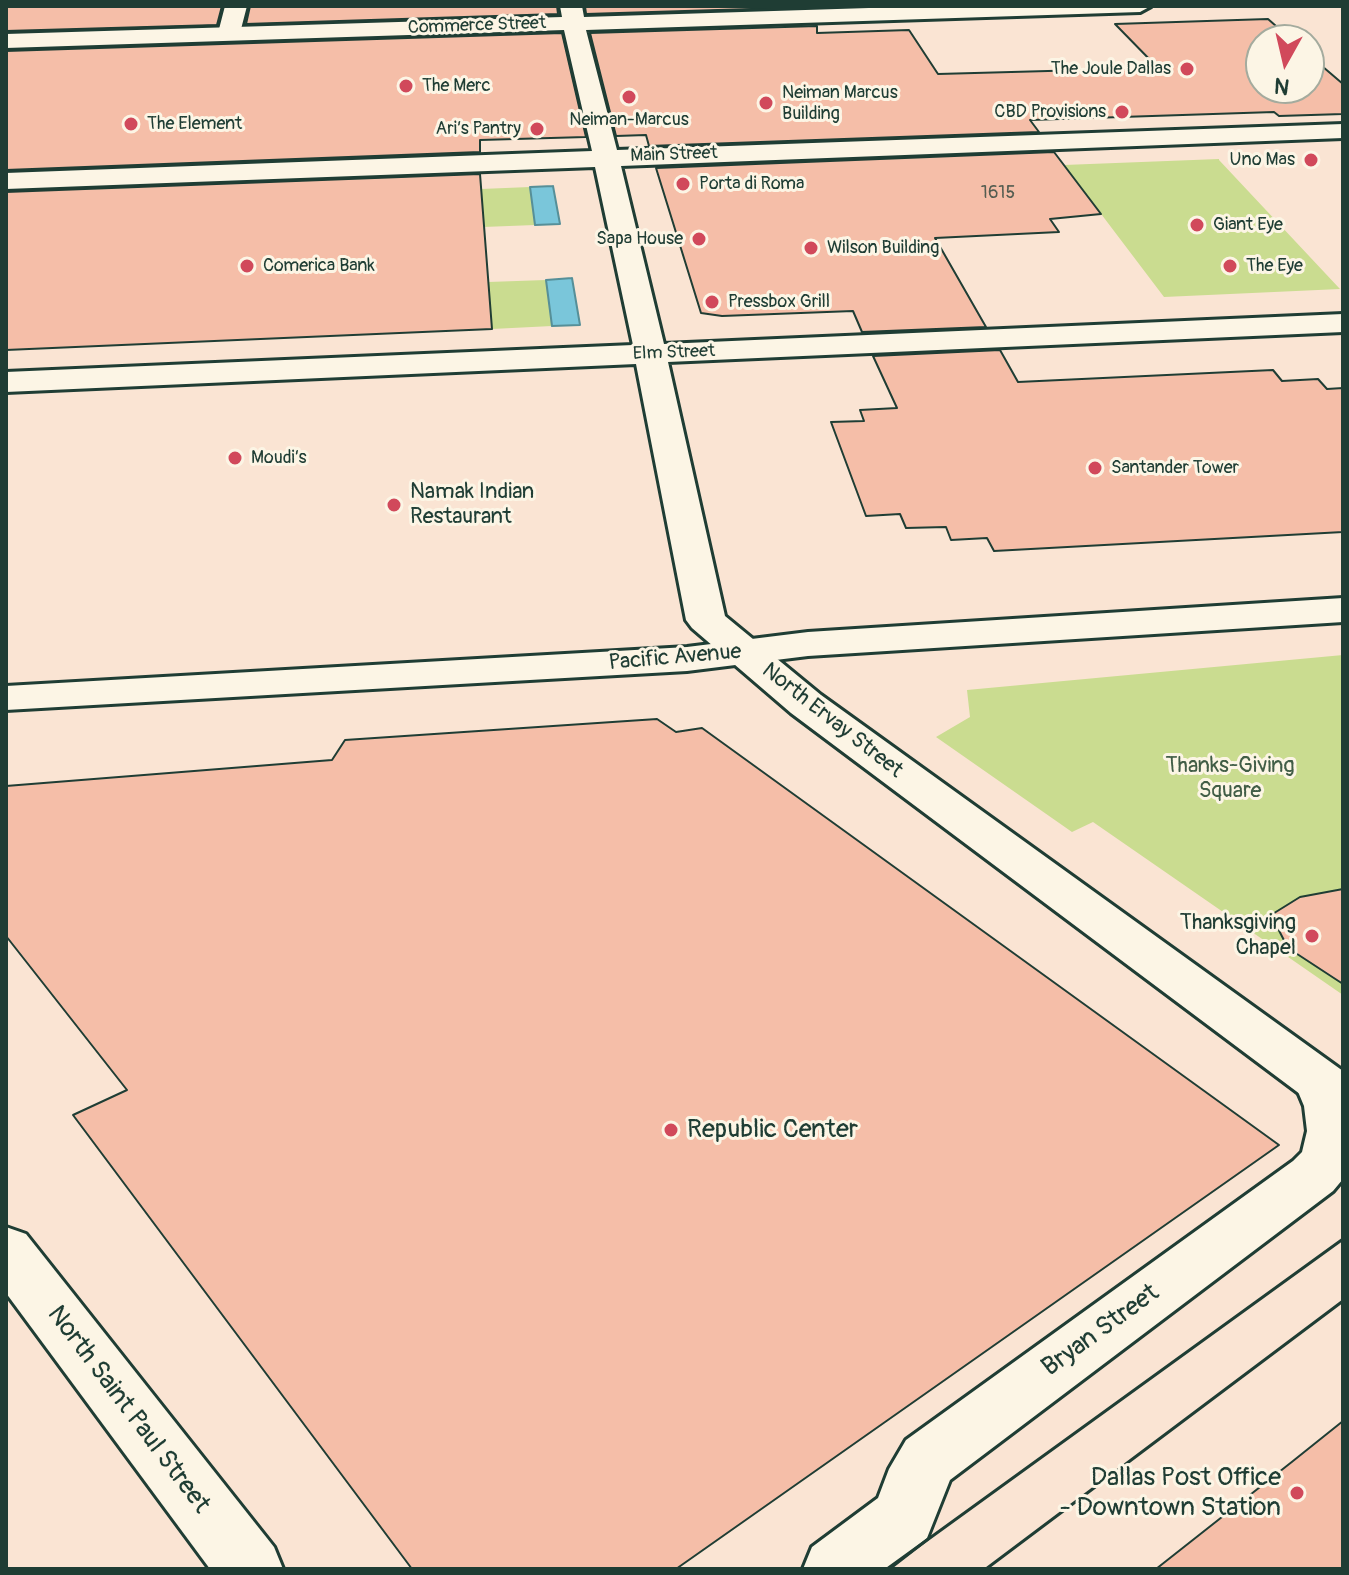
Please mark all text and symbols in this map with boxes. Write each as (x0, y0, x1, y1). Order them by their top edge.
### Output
street label: Commerce Street (408, 13, 546, 39)
north arrow (1245, 24, 1325, 104)
place label: The Joule Dallas (1051, 58, 1171, 80)
marker: The Joule Dallas (1178, 60, 1196, 78)
text: N (1273, 71, 1291, 101)
place label: The Merc (422, 75, 491, 97)
marker: The Merc (397, 77, 415, 95)
place label: Neiman Marcus Building (782, 82, 898, 124)
marker: Neiman-Marcus (620, 88, 638, 106)
marker: Neiman Marcus Building (757, 94, 775, 112)
place label: CBD Provisions (994, 101, 1106, 123)
marker: CBD Provisions (1113, 103, 1131, 121)
place label: Neiman-Marcus (569, 109, 689, 131)
place label: The Element (147, 113, 242, 135)
marker: The Element (122, 115, 140, 133)
place label: Ari’s Pantry (436, 118, 521, 140)
marker: Ari’s Pantry (528, 120, 546, 138)
street label: Main Street (630, 143, 718, 167)
place label: Uno Mas (1230, 149, 1295, 171)
marker: Uno Mas (1302, 151, 1320, 169)
place label: Porta di Roma (699, 173, 804, 195)
marker: Porta di Roma (674, 175, 692, 193)
house number: 1615 (981, 182, 1015, 204)
place label: Giant Eye (1213, 214, 1283, 236)
marker: Giant Eye (1188, 216, 1206, 234)
place label: Sapa House (596, 228, 683, 250)
marker: Sapa House (690, 230, 708, 248)
place label: Wilson Building (827, 237, 939, 259)
marker: Wilson Building (802, 239, 820, 257)
place label: Comerica Bank (263, 255, 375, 277)
place label: The Eye (1246, 255, 1303, 277)
marker: Comerica Bank (238, 257, 256, 275)
marker: The Eye (1221, 257, 1239, 275)
place label: Pressbox Grill (728, 291, 830, 313)
marker: Pressbox Grill (703, 293, 721, 311)
street label: Elm Street (632, 341, 716, 365)
place label: Moudi’s (251, 447, 306, 469)
marker: Moudi’s (226, 449, 244, 467)
place label: Santander Tower (1111, 457, 1239, 479)
marker: Santander Tower (1086, 459, 1104, 477)
place label: Namak Indian Restaurant (410, 479, 534, 530)
marker: Namak Indian Restaurant (385, 496, 403, 514)
street label: Pacific Avenue (608, 639, 742, 677)
street label: North Ervay Street (756, 658, 908, 784)
park label: Thanks-Giving Square (1165, 753, 1295, 804)
place label: Thanksgiving Chapel (1180, 910, 1296, 962)
marker: Thanksgiving Chapel (1303, 927, 1321, 945)
place label: Republic Center (687, 1114, 858, 1146)
marker: Republic Center (662, 1121, 680, 1139)
street label: Bryan Street (1036, 1278, 1166, 1384)
street label: North Saint Paul Street (40, 1300, 216, 1520)
place label: Dallas Post Office - Downtown Station (1060, 1462, 1281, 1524)
marker: Dallas Post Office - Downtown Station (1288, 1484, 1306, 1502)

